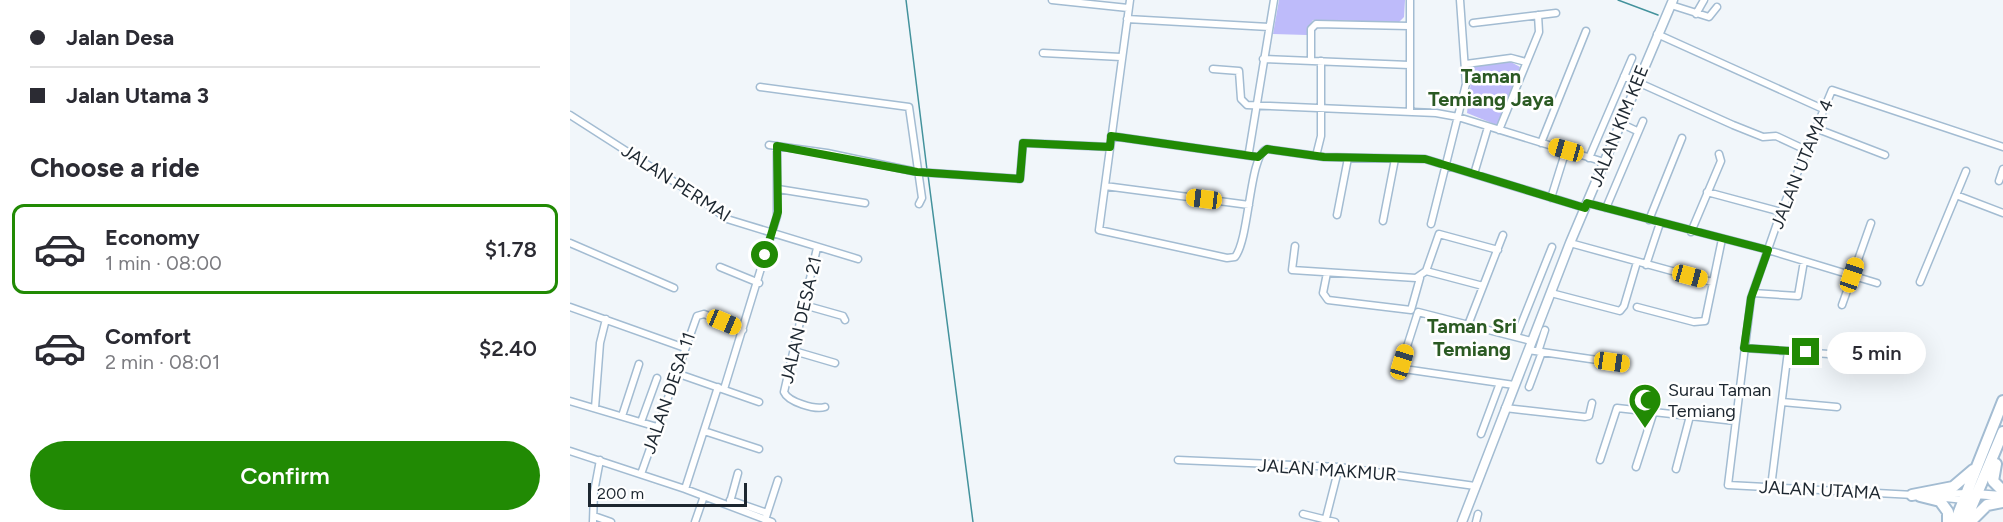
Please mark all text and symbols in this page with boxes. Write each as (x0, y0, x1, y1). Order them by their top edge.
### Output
text: Jalan Desa (66, 24, 174, 51)
street label: JALAN KIM KEE (1585, 62, 1653, 190)
district label: Taman Temiang Jaya (1428, 64, 1554, 111)
text: Jalan Utama 3 (66, 82, 209, 109)
street label: JALAN UTAMA 4 (1766, 96, 1838, 232)
car (1546, 136, 1586, 164)
street label: JALAN PERMAI (617, 139, 735, 227)
text: Choose a ride (30, 151, 199, 184)
car (1185, 188, 1223, 210)
icon: car (33, 222, 87, 276)
text: Economy (105, 224, 200, 251)
text: $1.78 (485, 236, 537, 263)
route start (751, 241, 778, 268)
text: 1 min · 08:00 (105, 251, 222, 275)
street label: JALAN DESA 21 (776, 254, 826, 386)
car (1838, 255, 1866, 295)
car (1670, 263, 1710, 289)
car (704, 307, 744, 337)
district label: Taman Sri Temiang (1427, 314, 1517, 361)
icon: car (33, 321, 87, 375)
text: Comfort (105, 323, 191, 350)
street label: JALAN DESA 11 (638, 329, 700, 457)
callout: 5 min (1827, 331, 1926, 373)
text: $2.40 (479, 335, 537, 362)
route end (1792, 338, 1819, 365)
text: 5 min (1852, 341, 1901, 365)
car (1388, 342, 1416, 382)
text: 2 min · 08:01 (105, 350, 220, 374)
car (1593, 351, 1631, 373)
place label: Surau Taman Temiang (1668, 379, 1771, 422)
mosque icon: Surau Taman Temiang (1627, 382, 1663, 429)
button: Confirm (30, 441, 540, 510)
street label: JALAN MAKMUR (1257, 454, 1397, 486)
street label: JALAN UTAMA (1758, 476, 1882, 504)
scale bar (588, 480, 747, 508)
text: 200 m (597, 484, 644, 503)

